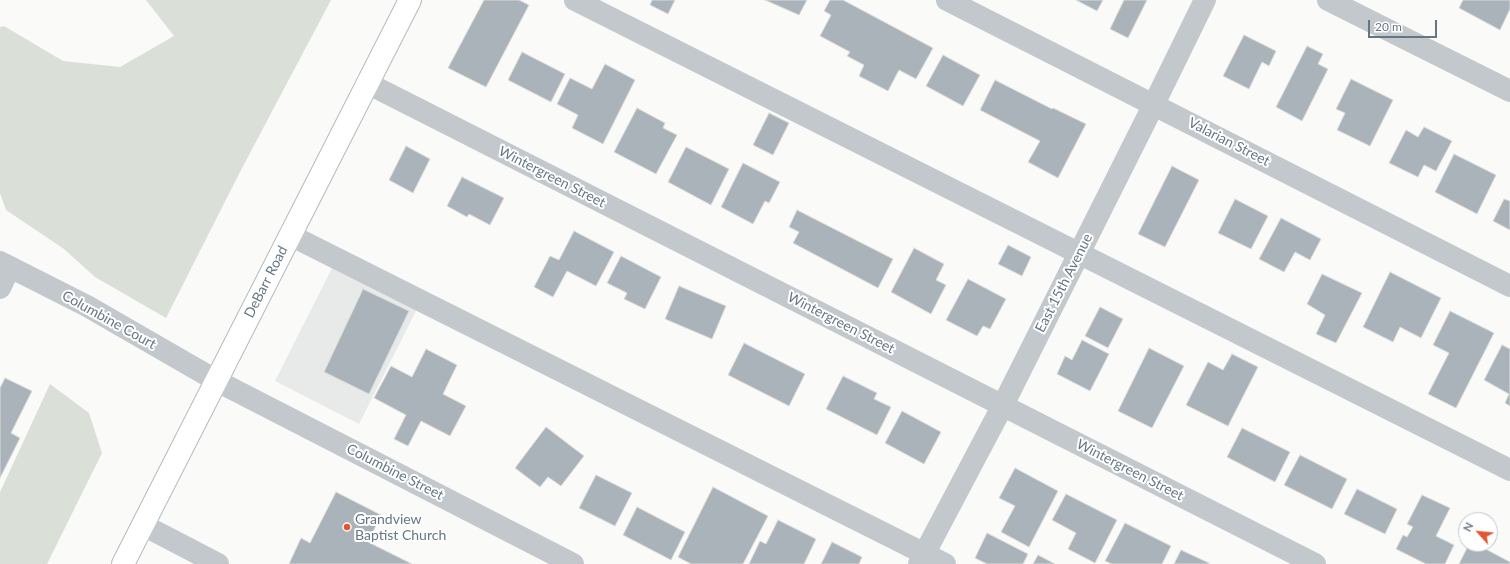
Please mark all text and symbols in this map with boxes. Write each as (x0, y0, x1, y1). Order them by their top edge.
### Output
scale bar (1370, 12, 1439, 38)
text: 20 m (1375, 19, 1402, 34)
street label: Valarian Street (1185, 114, 1273, 170)
street label: Wintergreen Street (496, 143, 608, 211)
street label: East 15th Avenue (1032, 231, 1096, 335)
street label: DeBarr Road (241, 243, 291, 321)
street label: Columbine Court (59, 287, 159, 353)
street label: Wintergreen Street (785, 289, 897, 357)
street label: Wintergreen Street (1074, 436, 1186, 504)
street label: Columbine Street (344, 440, 446, 504)
place label: Grandview Baptist Church (355, 511, 446, 544)
north arrow (1458, 512, 1498, 552)
text: N (1460, 520, 1475, 534)
marker: Grandview Baptist Church (342, 522, 352, 532)

